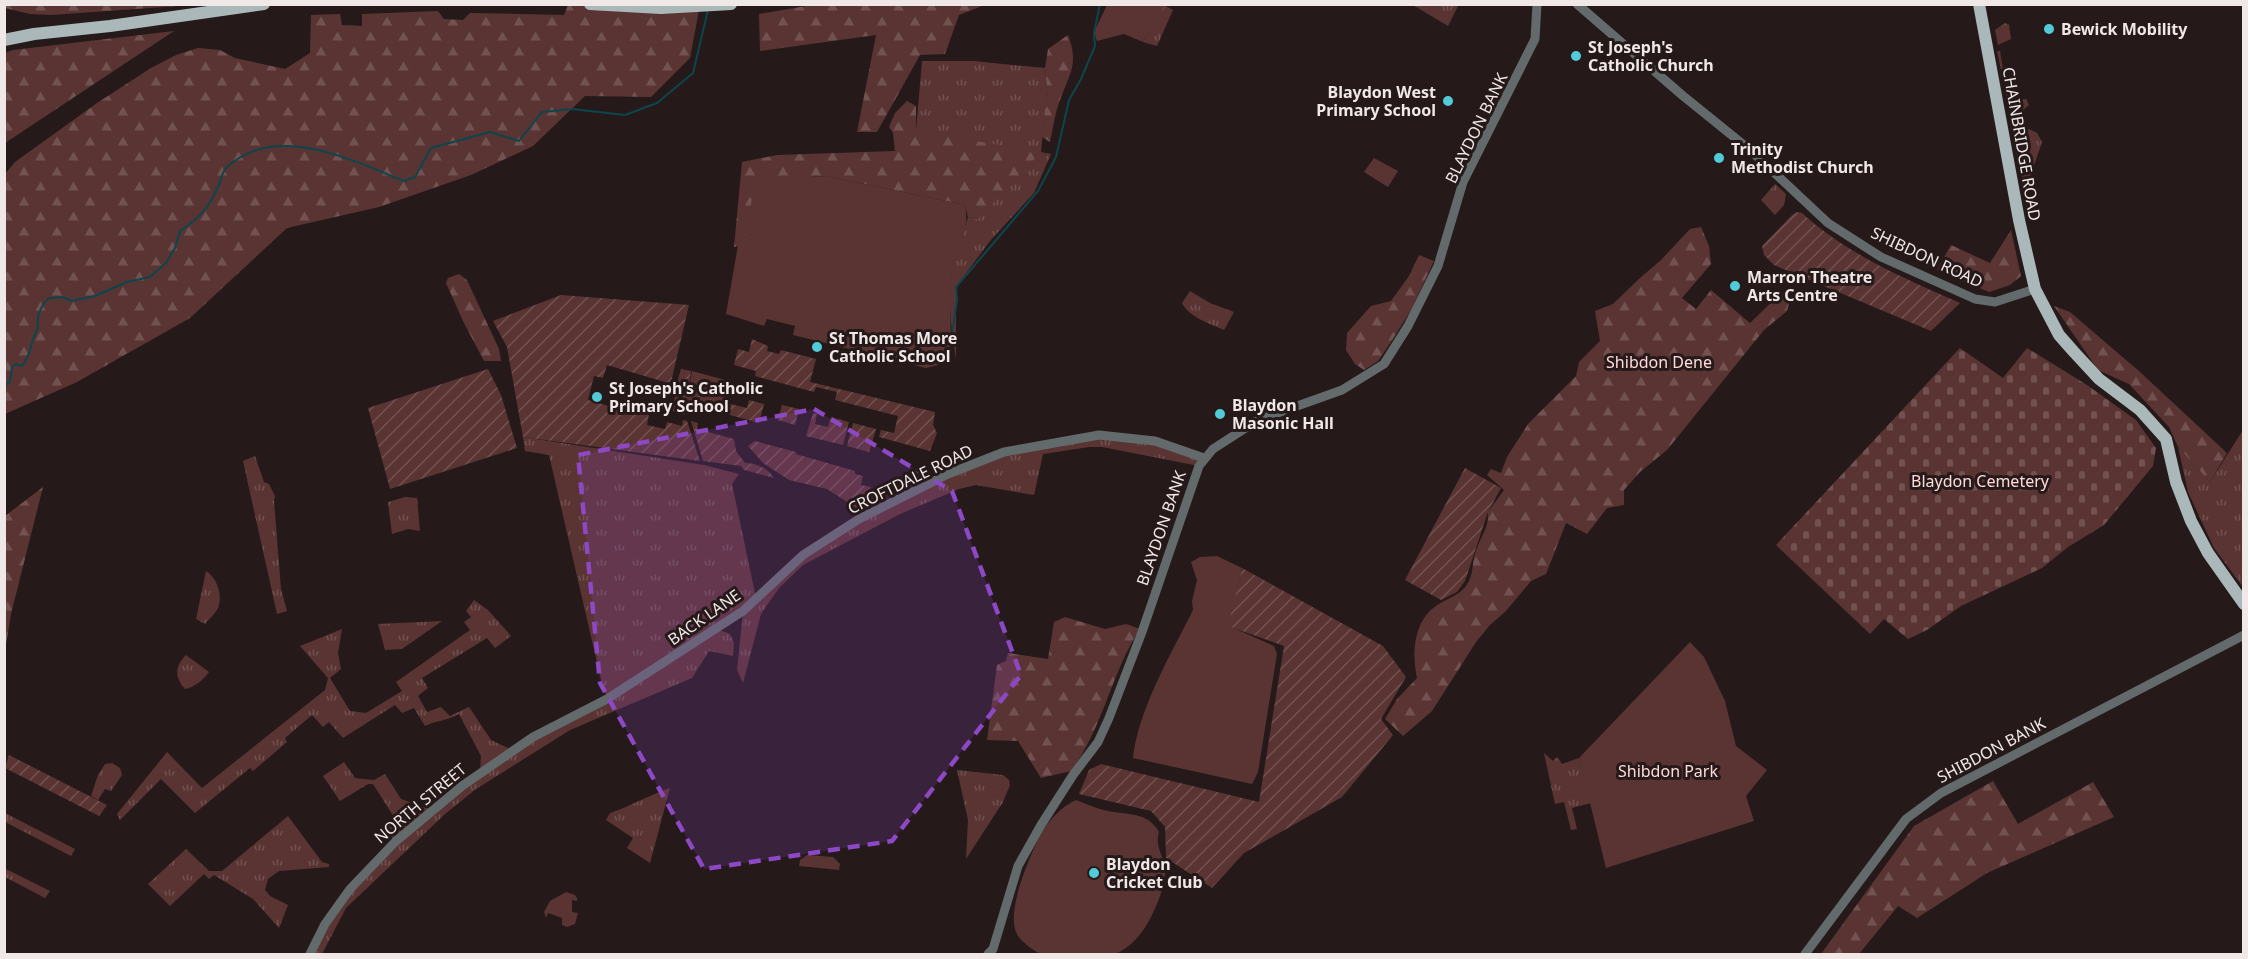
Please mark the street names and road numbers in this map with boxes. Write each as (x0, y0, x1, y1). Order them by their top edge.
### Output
street label: CHAINBRIDGE ROAD (1998, 65, 2046, 223)
street label: BLAYDON BANK (1440, 69, 1512, 187)
street label: SHIBDON ROAD (1868, 221, 1986, 293)
street label: CROFTDALE ROAD (844, 439, 976, 519)
street label: BLAYDON BANK (1131, 467, 1191, 588)
street label: BACK LANE (663, 584, 745, 650)
street label: SHIBDON BANK (1933, 712, 2049, 788)
street label: NORTH STREET (369, 758, 471, 848)

